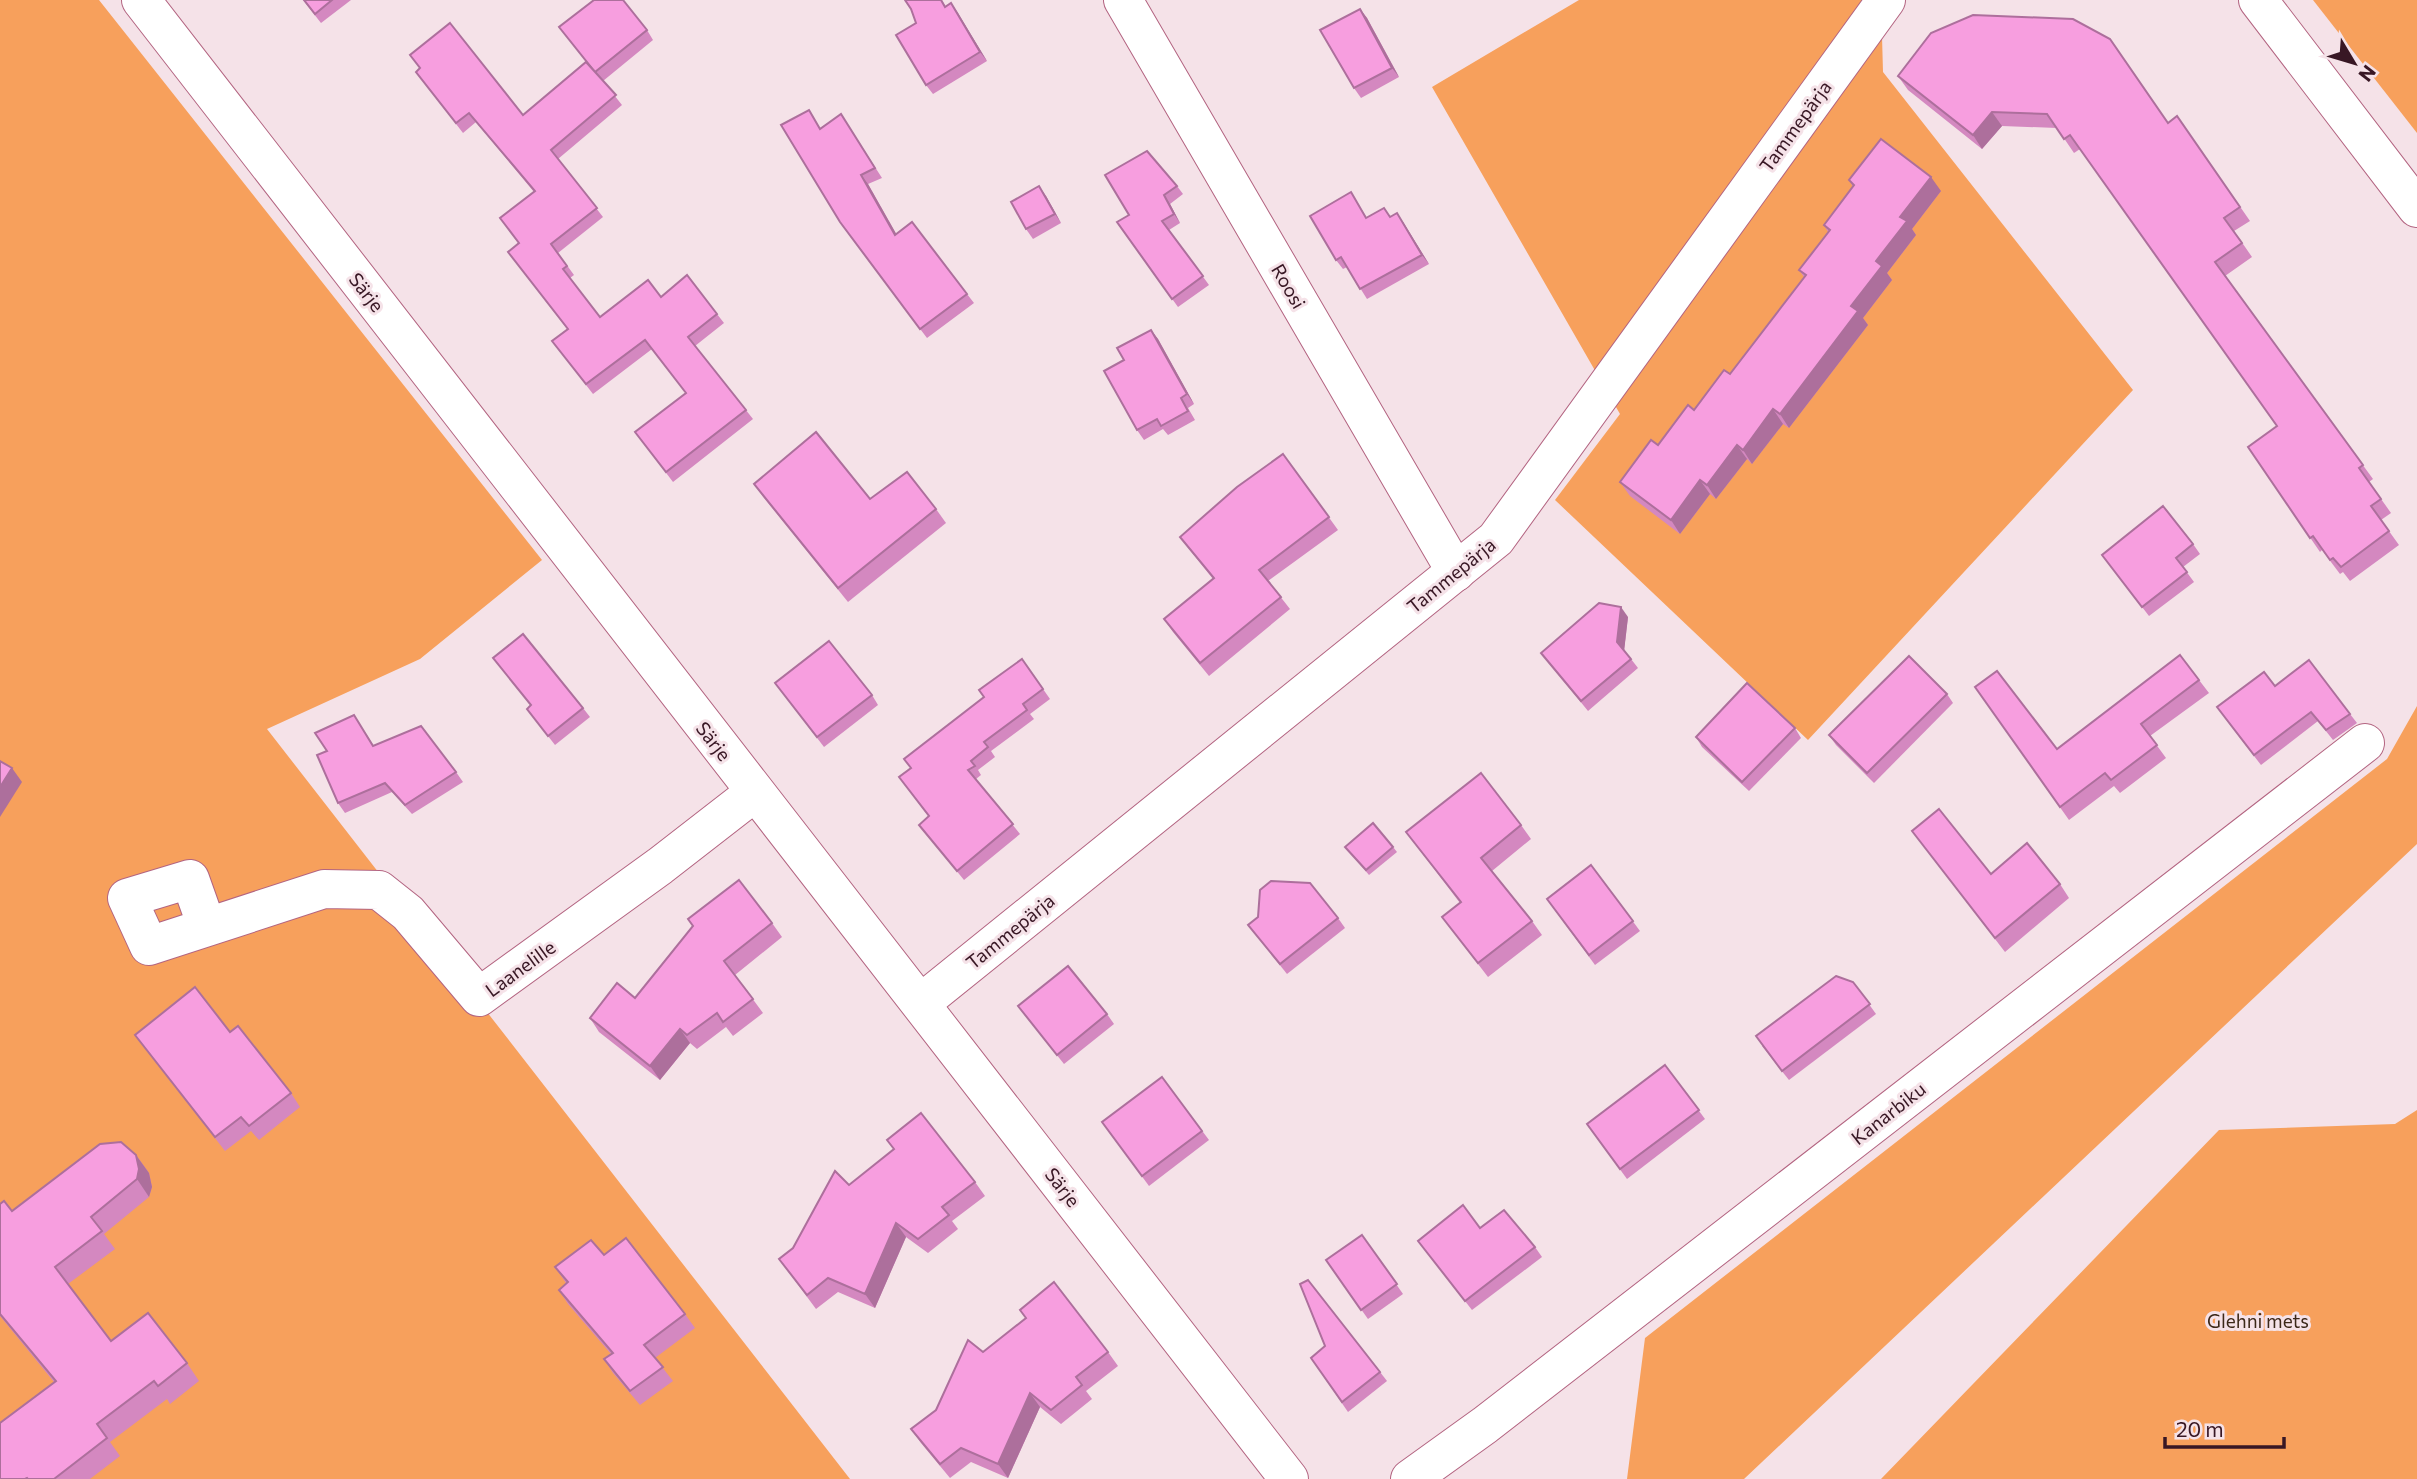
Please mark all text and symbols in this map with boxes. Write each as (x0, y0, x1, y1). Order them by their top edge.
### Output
north arrow (2319, 28, 2389, 98)
text: N (2354, 61, 2381, 86)
street label: Tammepärja (1754, 76, 1836, 176)
street label: Roosi (1267, 259, 1311, 313)
street label: Särje (345, 268, 389, 316)
street label: Tammepärja (1402, 532, 1500, 618)
street label: Särje (692, 717, 736, 765)
street label: Tammepärja (961, 888, 1059, 974)
street label: Laanelille (480, 935, 560, 1001)
street label: Kanarbiku (1846, 1077, 1930, 1149)
street label: Särje (1041, 1163, 1085, 1211)
park label: Glehni mets (2207, 1309, 2309, 1332)
scale bar (2165, 1406, 2284, 1450)
text: 20 m (2176, 1416, 2224, 1441)

